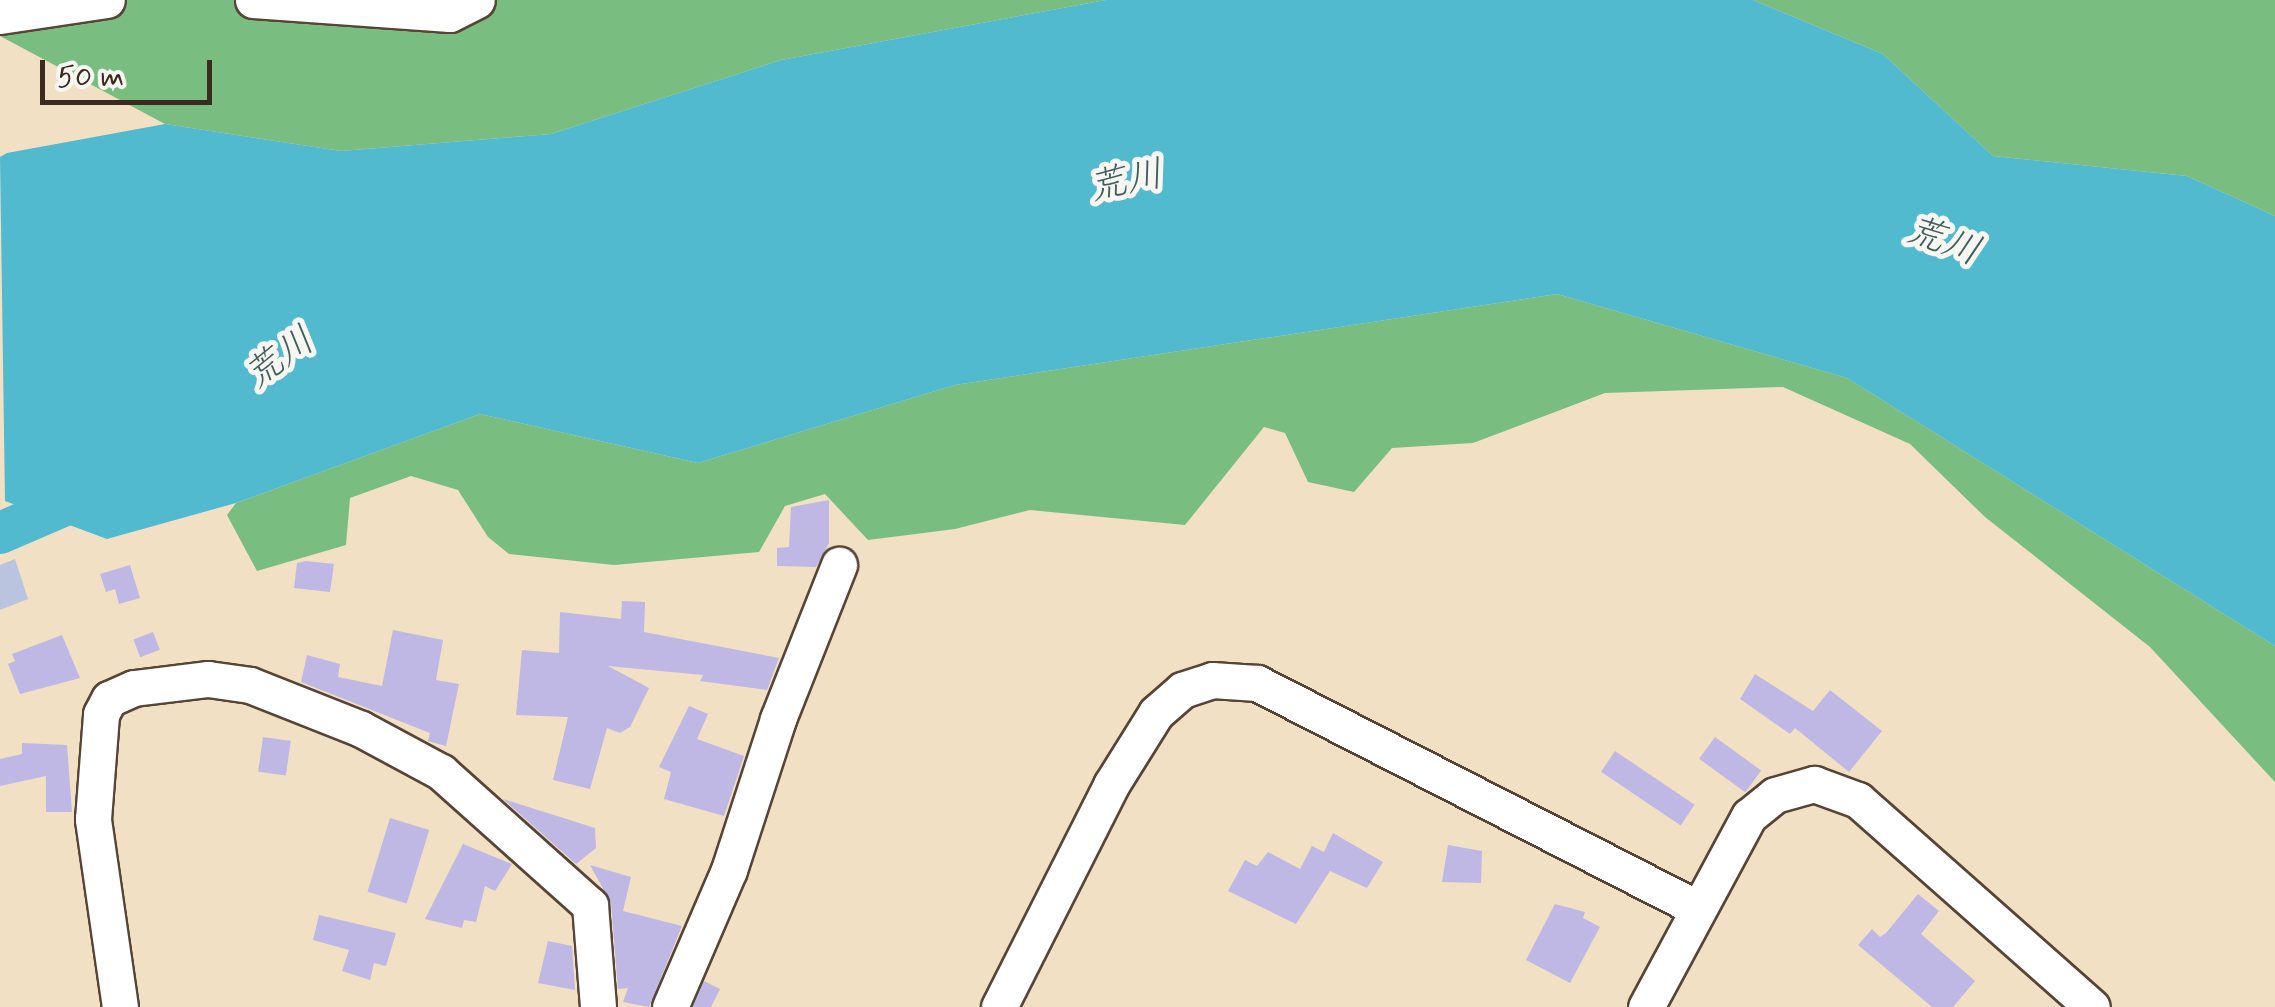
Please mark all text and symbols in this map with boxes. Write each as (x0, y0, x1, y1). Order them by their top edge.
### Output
scale bar (45, 40, 218, 102)
text: 50 m (57, 58, 124, 97)
water label: 荒川 (1084, 152, 1168, 212)
water label: 荒川 (1899, 208, 1987, 276)
water label: 荒川 (236, 318, 324, 400)

